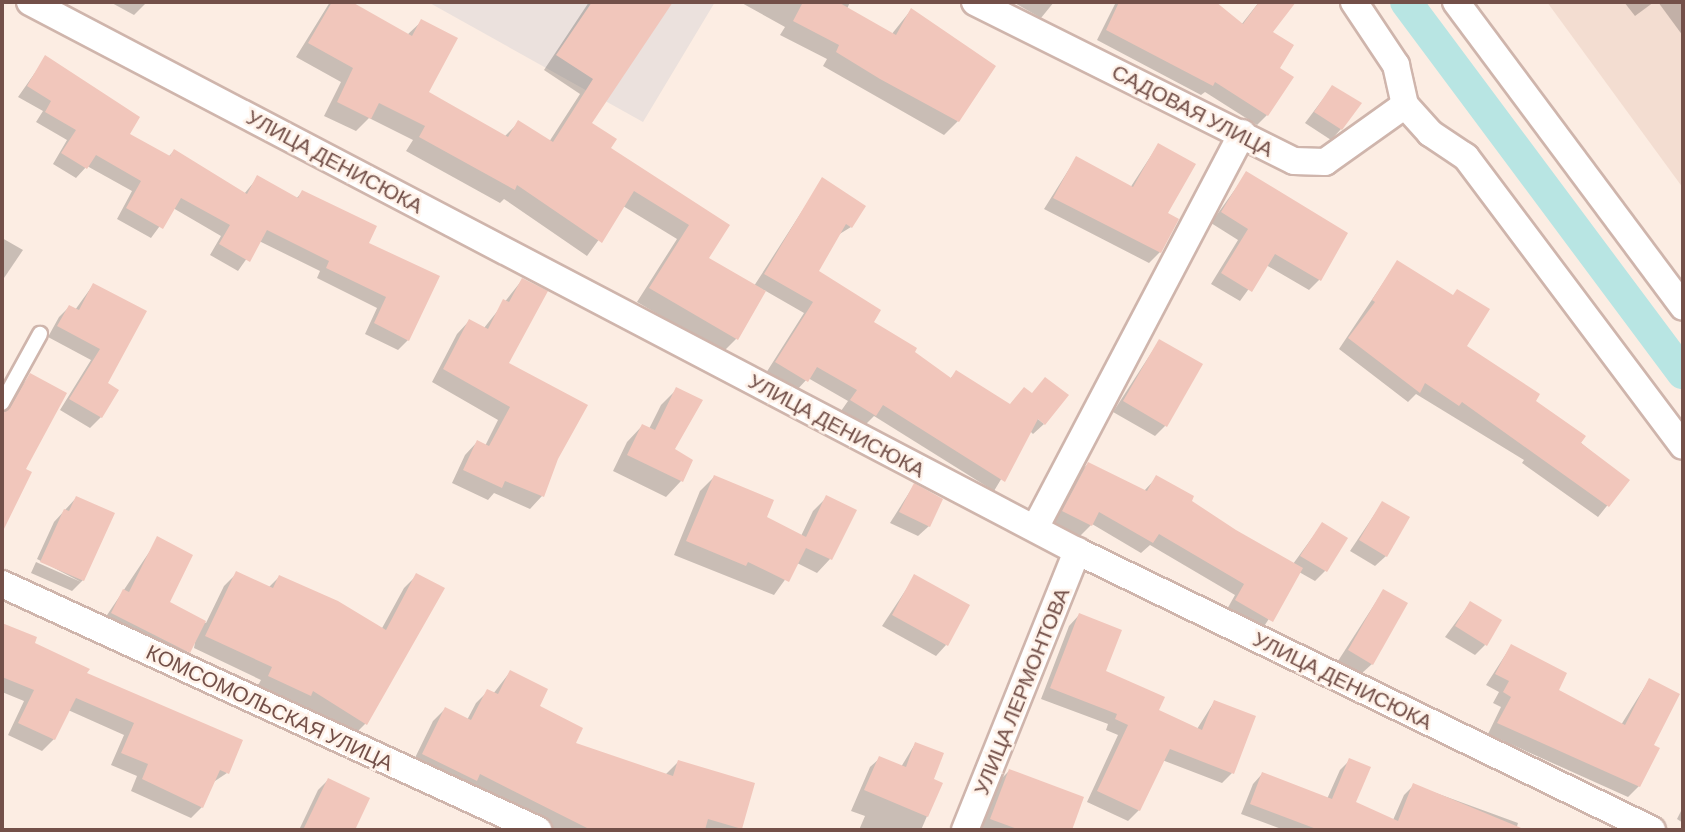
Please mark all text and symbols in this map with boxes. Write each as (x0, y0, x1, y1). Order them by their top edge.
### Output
street label: САДОВАЯ УЛИЦА (1108, 58, 1278, 162)
street label: УЛИЦА ДЕНИСЮКА (242, 104, 428, 218)
street label: УЛИЦА ДЕНИСЮКА (744, 368, 930, 482)
street label: УЛИЦА ЛЕРМОНТОВА (968, 584, 1074, 798)
street label: УЛИЦА ДЕНИСЮКА (1249, 626, 1437, 734)
street label: КОМСОМОЛЬСКАЯ УЛИЦА (143, 639, 397, 775)

